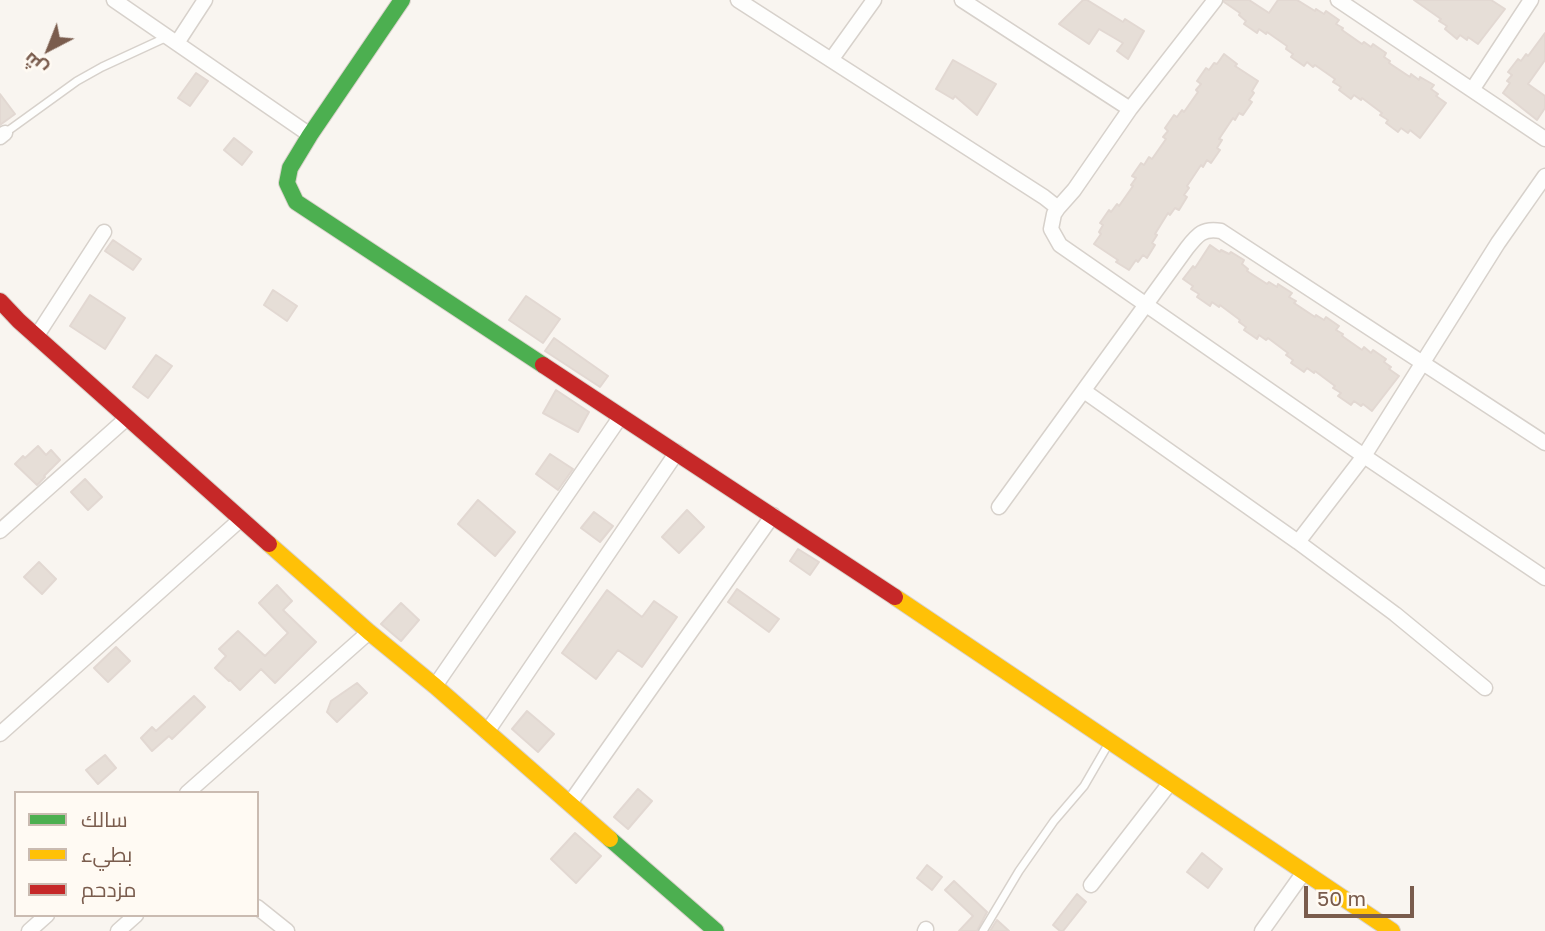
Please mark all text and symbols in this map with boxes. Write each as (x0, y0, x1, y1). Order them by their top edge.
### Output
north arrow (14, 14, 84, 84)
text: ش (18, 48, 51, 82)
legend (14, 791, 259, 917)
text: سالك (81, 806, 128, 832)
text: بطيء (81, 841, 132, 867)
scale bar (1307, 872, 1417, 916)
text: مزدحم (81, 876, 136, 902)
text: 50 m (1317, 885, 1366, 911)

